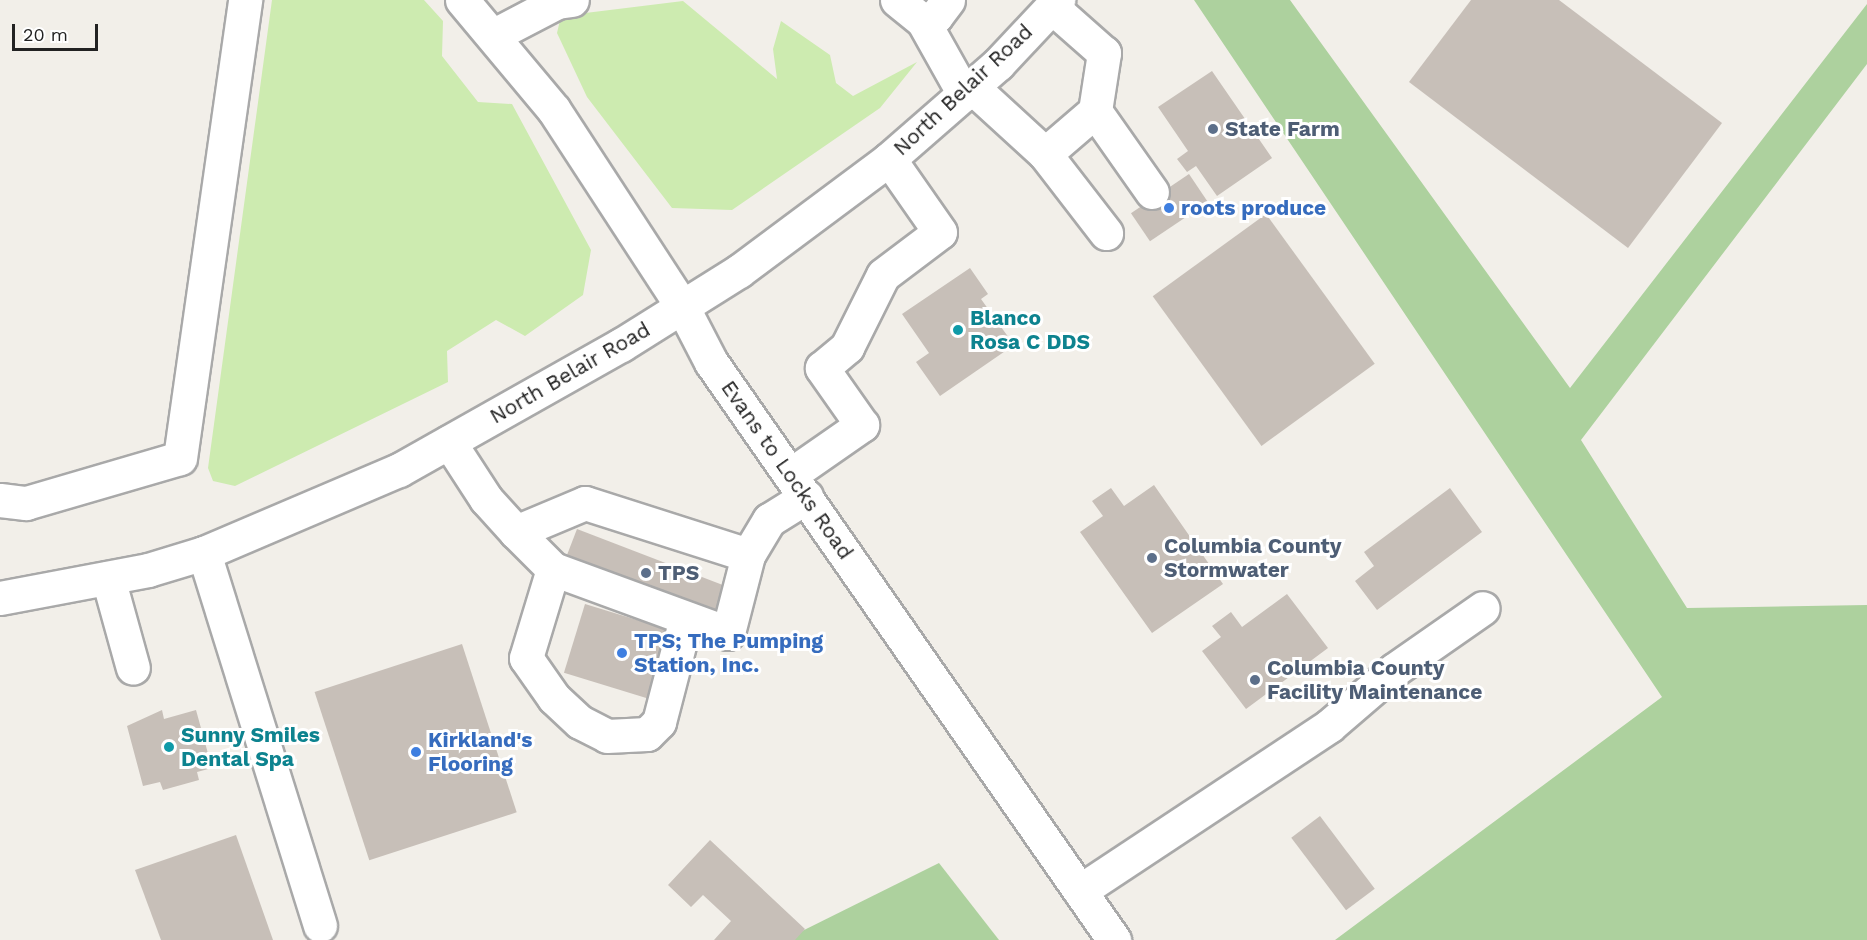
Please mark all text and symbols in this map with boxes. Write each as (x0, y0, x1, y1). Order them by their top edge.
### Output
scale bar (15, 12, 100, 50)
street label: North Belair Road (888, 19, 1038, 161)
text: 20 m (23, 24, 68, 45)
place label: State Farm (1225, 116, 1340, 142)
marker: State Farm (1206, 122, 1220, 136)
place label: roots produce (1181, 195, 1326, 221)
marker: roots produce (1162, 201, 1176, 215)
place label: Blanco Rosa C DDS (970, 305, 1090, 355)
street label: North Belair Road (485, 317, 655, 429)
marker: Blanco Rosa C DDS (951, 323, 965, 337)
street label: Evans to Locks Road (716, 376, 858, 564)
place label: Columbia County Stormwater (1164, 533, 1342, 583)
marker: Columbia County Stormwater (1145, 551, 1159, 565)
place label: TPS (658, 560, 699, 586)
marker: TPS (639, 566, 653, 580)
place label: TPS; The Pumping Station, Inc. (634, 628, 823, 678)
marker: TPS; The Pumping Station, Inc. (615, 646, 629, 660)
place label: Columbia County Facility Maintenance (1267, 655, 1483, 705)
marker: Columbia County Facility Maintenance (1248, 673, 1262, 687)
place label: Sunny Smiles Dental Spa (181, 722, 321, 772)
place label: Kirkland's Flooring (428, 727, 532, 777)
marker: Sunny Smiles Dental Spa (162, 740, 176, 754)
marker: Kirkland's Flooring (409, 745, 423, 759)

